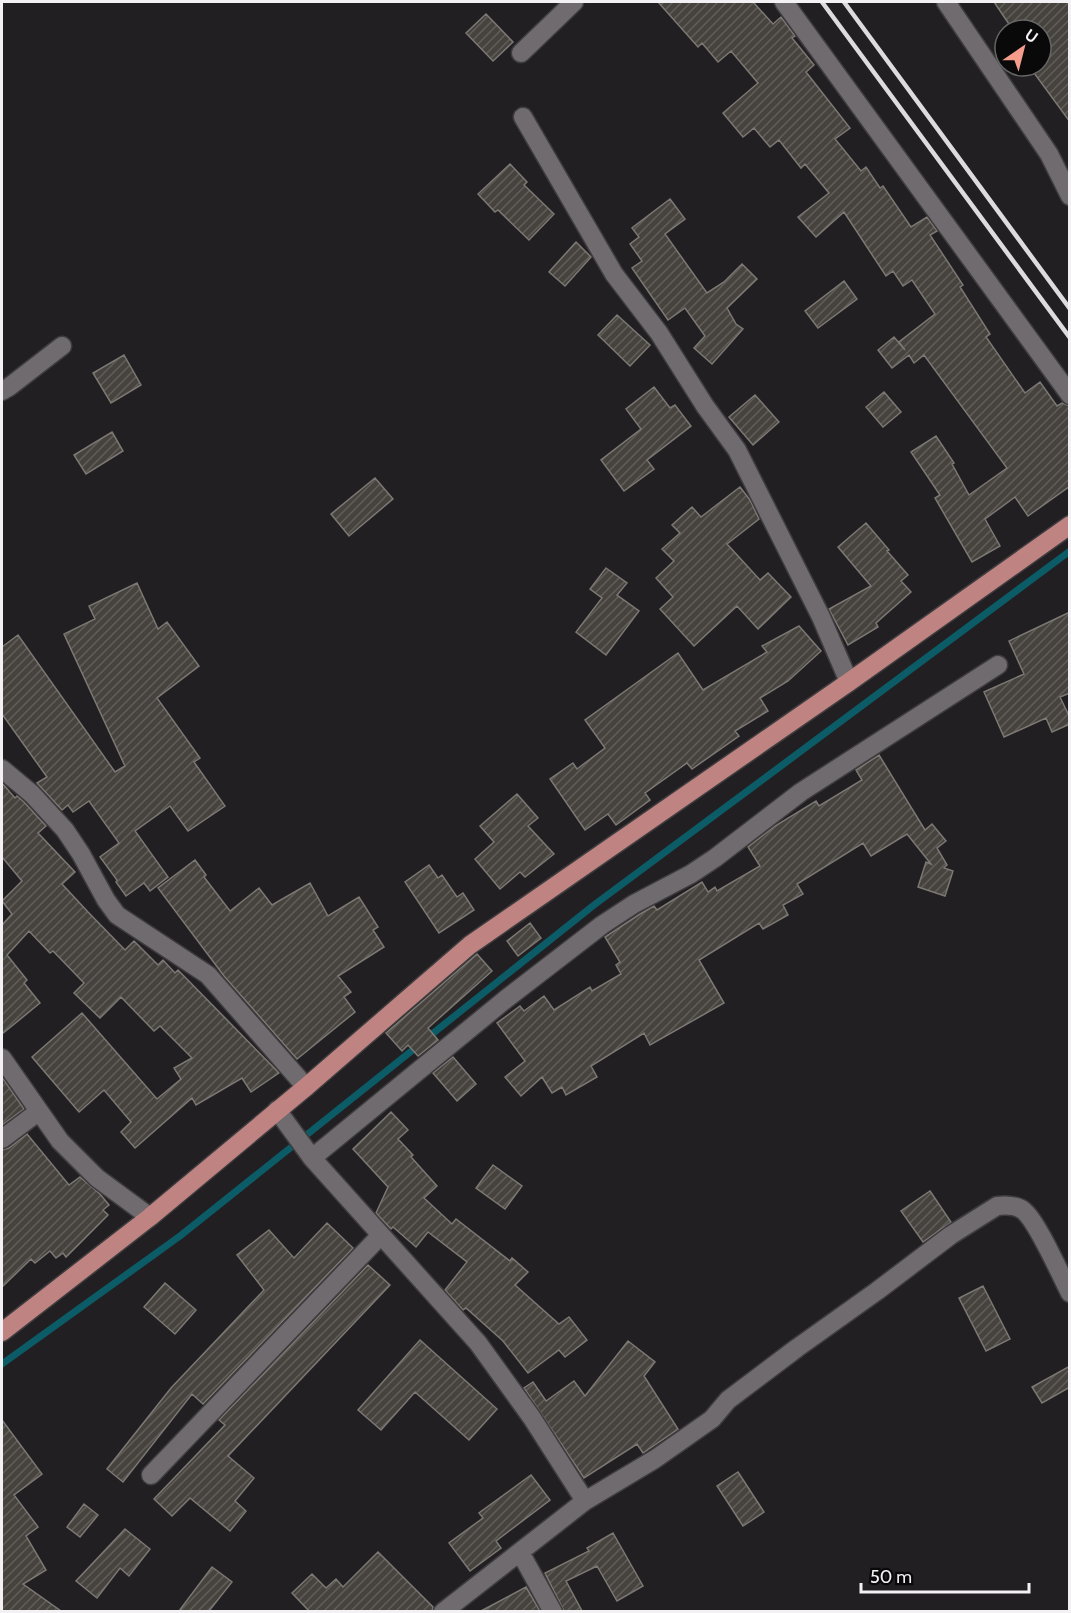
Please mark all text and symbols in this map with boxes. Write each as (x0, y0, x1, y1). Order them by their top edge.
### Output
north arrow (993, 18, 1053, 78)
text: U (1021, 25, 1041, 47)
scale bar (861, 1556, 1029, 1594)
text: 50 m (870, 1566, 912, 1588)

